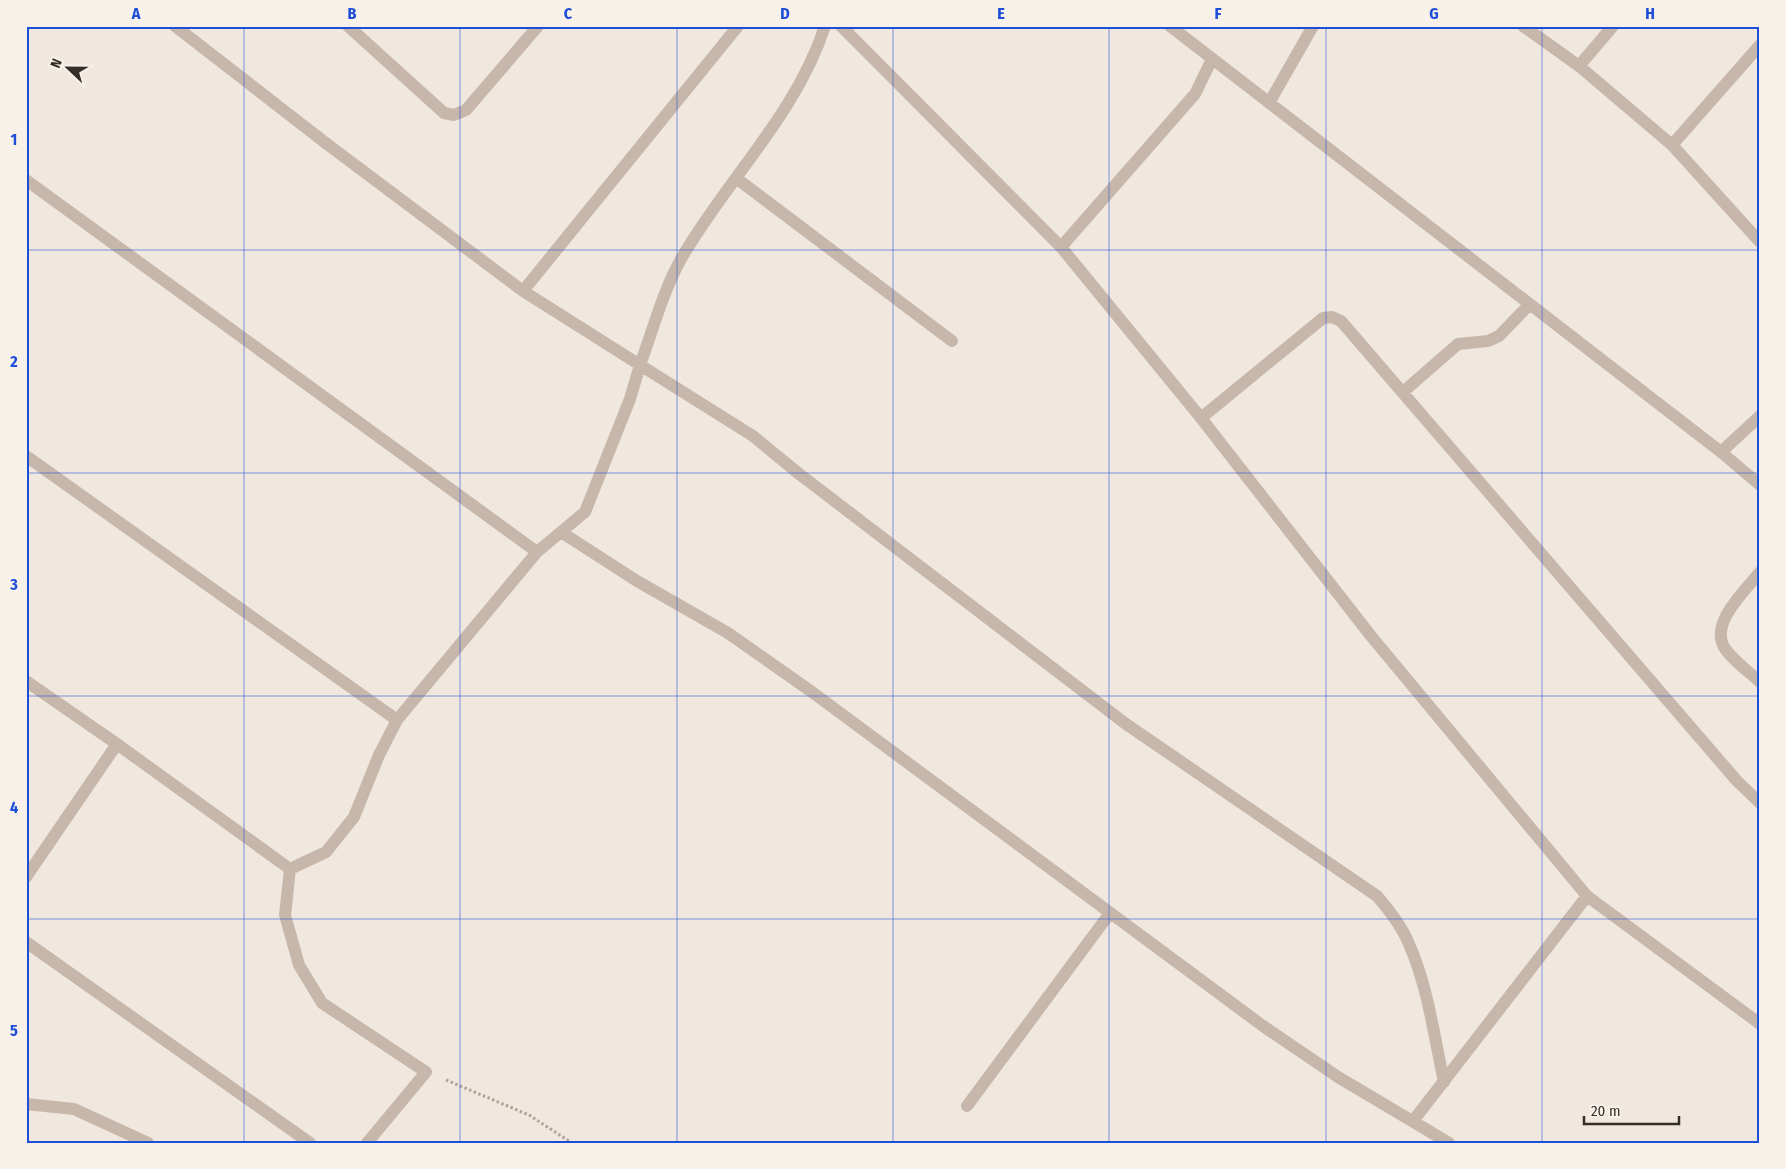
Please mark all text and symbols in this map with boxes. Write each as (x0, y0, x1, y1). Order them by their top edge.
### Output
text: A (131, 4, 141, 23)
text: B (348, 4, 357, 23)
text: C (564, 4, 573, 23)
text: D (780, 4, 790, 23)
text: E (997, 4, 1005, 23)
text: F (1214, 4, 1222, 23)
text: G (1429, 4, 1439, 23)
text: H (1645, 4, 1655, 23)
north arrow (42, 42, 92, 92)
text: N (47, 56, 66, 70)
text: 1 (11, 130, 17, 149)
text: 2 (9, 352, 18, 371)
text: 3 (9, 575, 18, 594)
text: 4 (10, 798, 18, 817)
text: 5 (10, 1021, 18, 1040)
scale bar (1584, 1094, 1678, 1126)
text: 20 m (1591, 1102, 1621, 1120)

